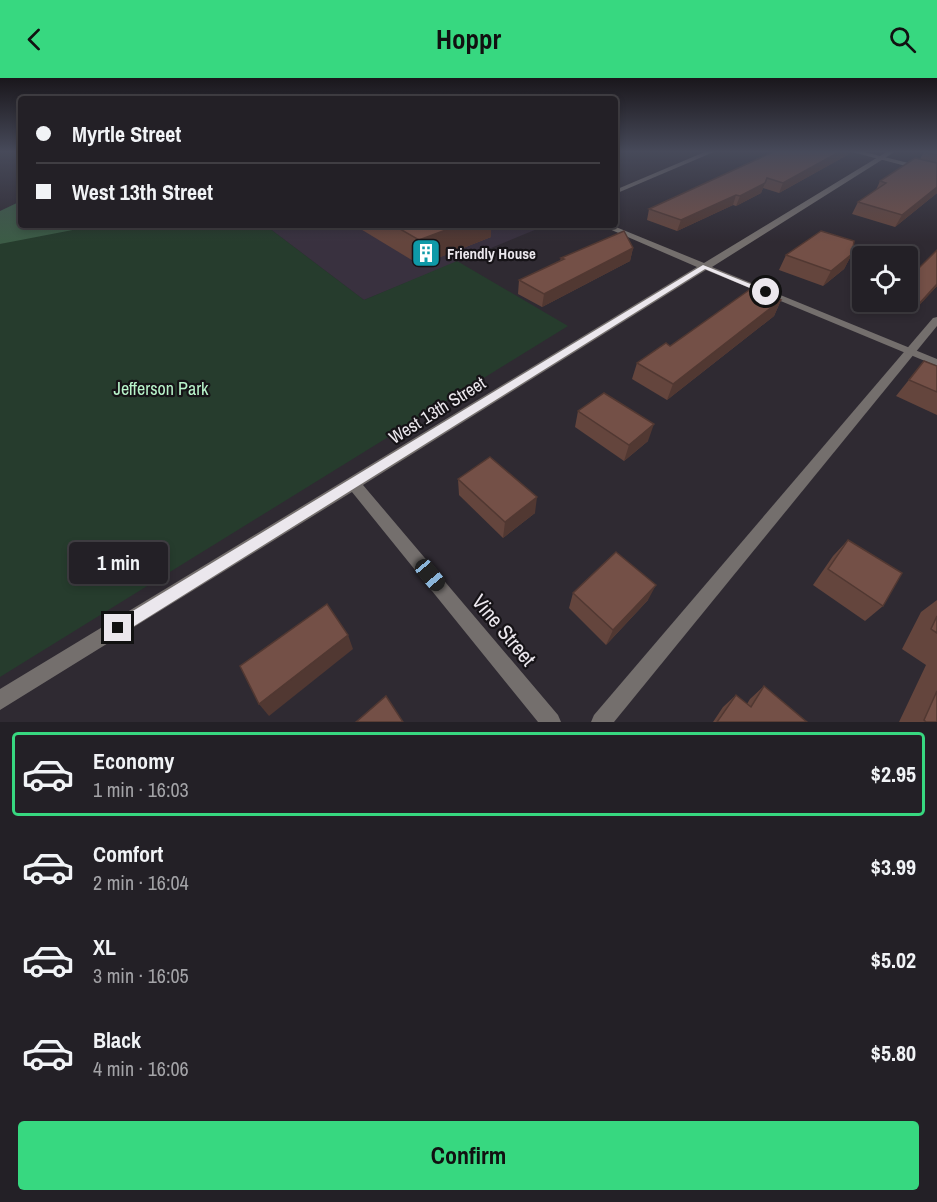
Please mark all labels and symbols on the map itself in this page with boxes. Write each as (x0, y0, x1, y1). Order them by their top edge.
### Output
building icon: Friendly House (410, 237, 442, 269)
place label: Friendly House (447, 243, 536, 264)
route start (752, 278, 779, 305)
street label: West 13th Street (384, 370, 490, 450)
park label: Jefferson Park (114, 376, 209, 401)
callout: 1 min (68, 541, 168, 583)
car (412, 555, 448, 595)
street label: Vine Street (465, 588, 543, 672)
route end (104, 614, 131, 641)

